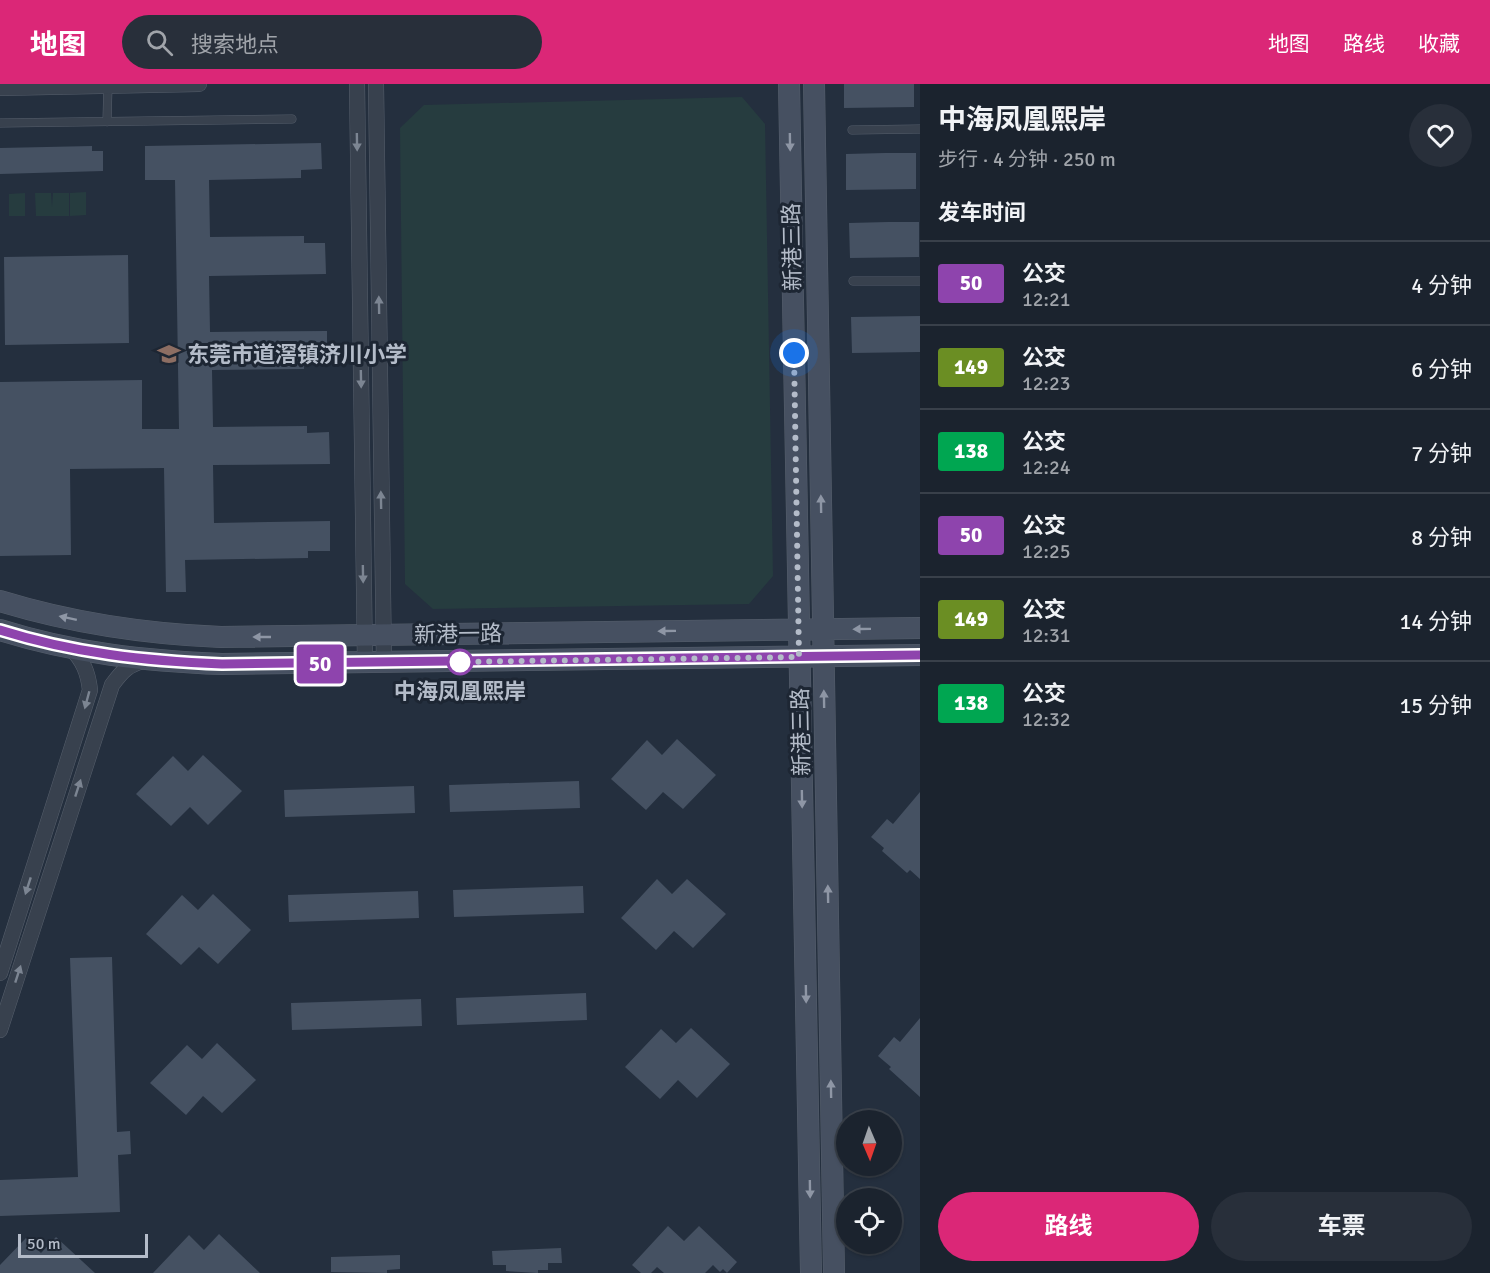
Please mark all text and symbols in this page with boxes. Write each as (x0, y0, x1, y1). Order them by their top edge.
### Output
search box (122, 15, 542, 69)
icon: search (143, 26, 176, 59)
text: 地图 (30, 28, 86, 62)
text: 搜索地点 (191, 31, 279, 58)
text: 地图 (1268, 31, 1310, 57)
text: 路线 (1343, 31, 1385, 57)
text: 收藏 (1418, 31, 1460, 57)
text: 中海凤凰熙岸 (938, 103, 1106, 137)
button: heart (1409, 104, 1472, 167)
one-way arrow (352, 133, 362, 152)
one-way arrow (785, 133, 795, 152)
text: 步行 · 4 分钟 · 250 m (938, 147, 1116, 172)
text: 发车时间 (938, 199, 1026, 226)
street label: 新港三路 (778, 203, 806, 291)
text: 公交 (1022, 260, 1066, 287)
text: 50 (960, 270, 982, 296)
text: 4 分钟 (1411, 272, 1472, 299)
text: 12:21 (1022, 287, 1071, 312)
one-way arrow (374, 295, 384, 314)
your location (779, 338, 809, 368)
school or university icon: 东莞市道滘镇济川小学 (156, 341, 182, 367)
place label: 东莞市道滘镇济川小学 (187, 341, 407, 368)
text: 公交 (1022, 344, 1066, 371)
text: 149 (954, 354, 988, 380)
text: 6 分钟 (1411, 356, 1472, 383)
one-way arrow (356, 370, 365, 389)
text: 12:23 (1022, 371, 1071, 396)
text: 公交 (1022, 428, 1066, 455)
text: 138 (954, 438, 988, 464)
text: 7 分钟 (1411, 440, 1472, 467)
text: 12:24 (1022, 455, 1071, 480)
one-way arrow (376, 490, 386, 509)
one-way arrow (816, 494, 826, 513)
text: 公交 (1022, 512, 1066, 539)
text: 50 (960, 522, 982, 548)
text: 8 分钟 (1411, 524, 1472, 551)
text: 12:25 (1022, 539, 1071, 564)
one-way arrow (358, 565, 368, 584)
text: 公交 (1022, 596, 1066, 623)
text: 149 (954, 606, 988, 632)
text: 14 分钟 (1399, 608, 1472, 635)
one-way arrow (59, 613, 77, 623)
street label: 新港一路 (414, 620, 502, 648)
text: 12:31 (1022, 623, 1071, 648)
one-way arrow (852, 624, 871, 633)
one-way arrow (657, 626, 676, 636)
one-way arrow (252, 632, 271, 642)
line badge: 50 (293, 644, 347, 684)
marker: 中海凤凰熙岸 (447, 649, 473, 675)
text: 50 (309, 651, 331, 677)
place label: 中海凤凰熙岸 (394, 678, 526, 705)
text: 公交 (1022, 680, 1066, 707)
street label: 新港三路 (787, 688, 815, 776)
one-way arrow (819, 689, 829, 708)
text: 138 (954, 690, 988, 716)
one-way arrow (82, 691, 92, 709)
text: 15 分钟 (1399, 692, 1472, 719)
text: 12:32 (1022, 707, 1071, 732)
one-way arrow (74, 779, 83, 797)
one-way arrow (797, 790, 807, 809)
one-way arrow (23, 877, 32, 895)
one-way arrow (823, 884, 832, 903)
one-way arrow (14, 965, 23, 983)
one-way arrow (801, 985, 811, 1004)
one-way arrow (826, 1079, 836, 1098)
north arrow (836, 1110, 902, 1176)
map controls (836, 1110, 902, 1254)
one-way arrow (805, 1180, 814, 1199)
button: locate (836, 1188, 902, 1254)
button: 路线 (938, 1192, 1199, 1261)
button: 车票 (1211, 1192, 1472, 1261)
scale bar (18, 1231, 148, 1258)
text: 50 m (27, 1234, 61, 1254)

